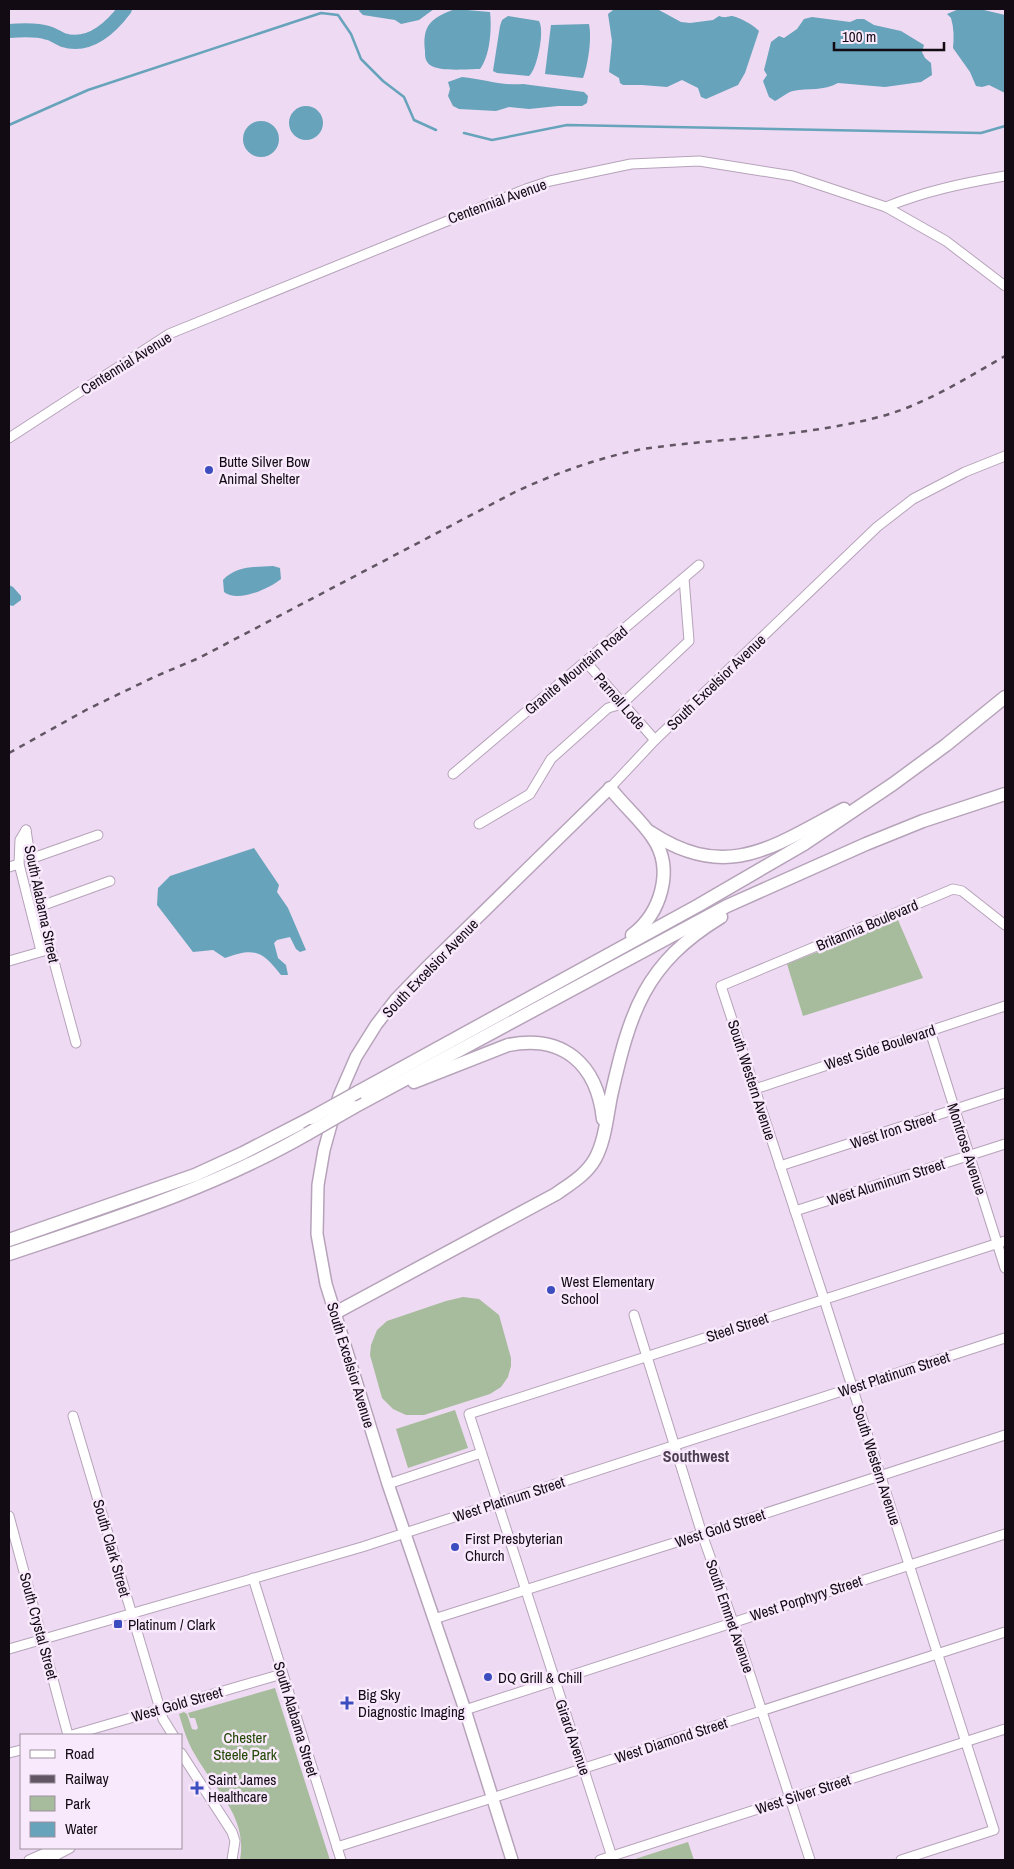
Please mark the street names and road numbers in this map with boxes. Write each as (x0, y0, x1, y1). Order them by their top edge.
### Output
street label: Centennial Avenue (445, 173, 549, 229)
street label: Centennial Avenue (76, 327, 176, 399)
street label: Granite Mountain Road (520, 621, 632, 719)
street label: South Excelsior Avenue (662, 629, 770, 735)
street label: Parnell Lode (589, 668, 651, 734)
street label: South Alabama Street (19, 843, 65, 965)
street label: Britannia Boulevard (813, 894, 921, 956)
street label: South Excelsior Avenue (377, 914, 483, 1022)
street label: South Western Avenue (723, 1017, 781, 1143)
street label: West Side Boulevard (822, 1019, 938, 1075)
street label: Montrose Avenue (942, 1100, 992, 1198)
street label: West Iron Street (848, 1106, 939, 1154)
street label: West Aluminum Street (825, 1153, 948, 1211)
street label: South Excelsior Avenue (322, 1300, 380, 1431)
street label: Steel Street (703, 1307, 771, 1347)
street label: West Platinum Street (836, 1346, 953, 1402)
street label: South Western Avenue (848, 1402, 906, 1528)
street label: West Platinum Street (451, 1471, 568, 1527)
street label: South Clark Street (88, 1497, 136, 1600)
street label: West Gold Street (672, 1503, 768, 1552)
street label: South Emmet Avenue (701, 1556, 759, 1676)
street label: South Crystal Street (15, 1570, 64, 1682)
street label: West Porphyry Street (747, 1570, 865, 1626)
street label: South Alabama Street (268, 1659, 324, 1780)
street label: West Gold Street (129, 1681, 225, 1727)
street label: Girard Avenue (550, 1696, 596, 1778)
street label: West Diamond Street (612, 1712, 731, 1768)
street label: West Silver Street (753, 1769, 854, 1819)

